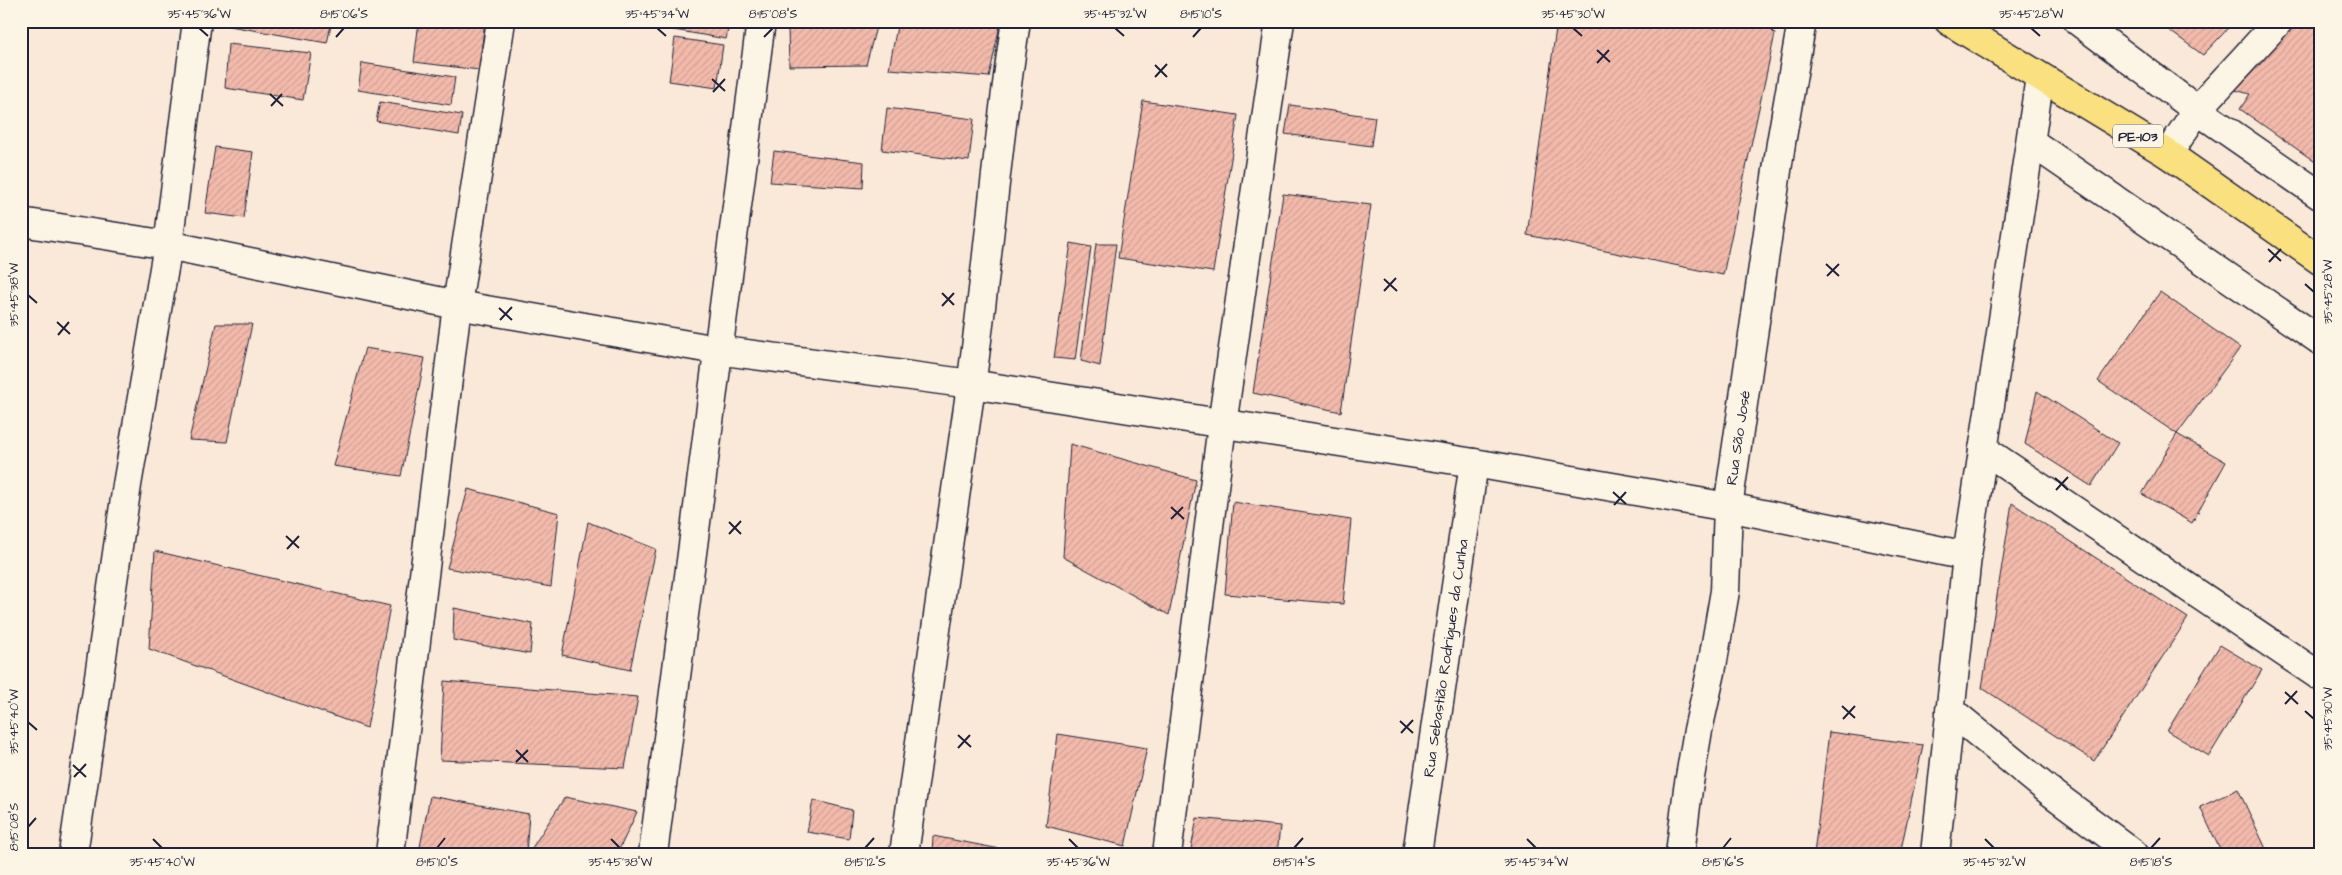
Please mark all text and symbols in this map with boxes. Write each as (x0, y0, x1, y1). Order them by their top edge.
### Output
text: 35°45'36"W (167, 6, 232, 23)
text: 8°15'06"S (320, 6, 368, 23)
text: 35°45'34"W (625, 6, 690, 23)
text: 8°15'08"S (749, 6, 797, 23)
text: 35°45'32"W (1084, 6, 1147, 23)
text: 8°15'10"S (1180, 6, 1222, 23)
text: 35°45'30"W (1541, 6, 1606, 23)
text: 35°45'28"W (1999, 6, 2064, 23)
road number: PE-103 (2113, 124, 2163, 148)
text: 35°45'28"W (2320, 259, 2337, 324)
text: 35°45'38"W (6, 262, 23, 327)
street label: Rua São José (1721, 389, 1756, 487)
street label: Rua Sebastião Rodrigues da Cunha (1418, 537, 1474, 779)
text: 35°45'30"W (2320, 686, 2337, 751)
text: 35°45'40"W (6, 688, 23, 755)
text: 8°15'08"S (6, 803, 23, 851)
text: 35°45'40"W (129, 854, 196, 871)
text: 8°15'10"S (416, 854, 458, 871)
text: 35°45'38"W (588, 854, 653, 871)
text: 8°15'12"S (844, 854, 886, 871)
text: 35°45'36"W (1046, 854, 1111, 871)
text: 8°15'14"S (1273, 854, 1316, 871)
text: 35°45'34"W (1504, 854, 1569, 871)
text: 8°15'16"S (1702, 854, 1744, 871)
text: 35°45'32"W (1963, 854, 2026, 871)
text: 8°15'18"S (2130, 854, 2172, 871)

